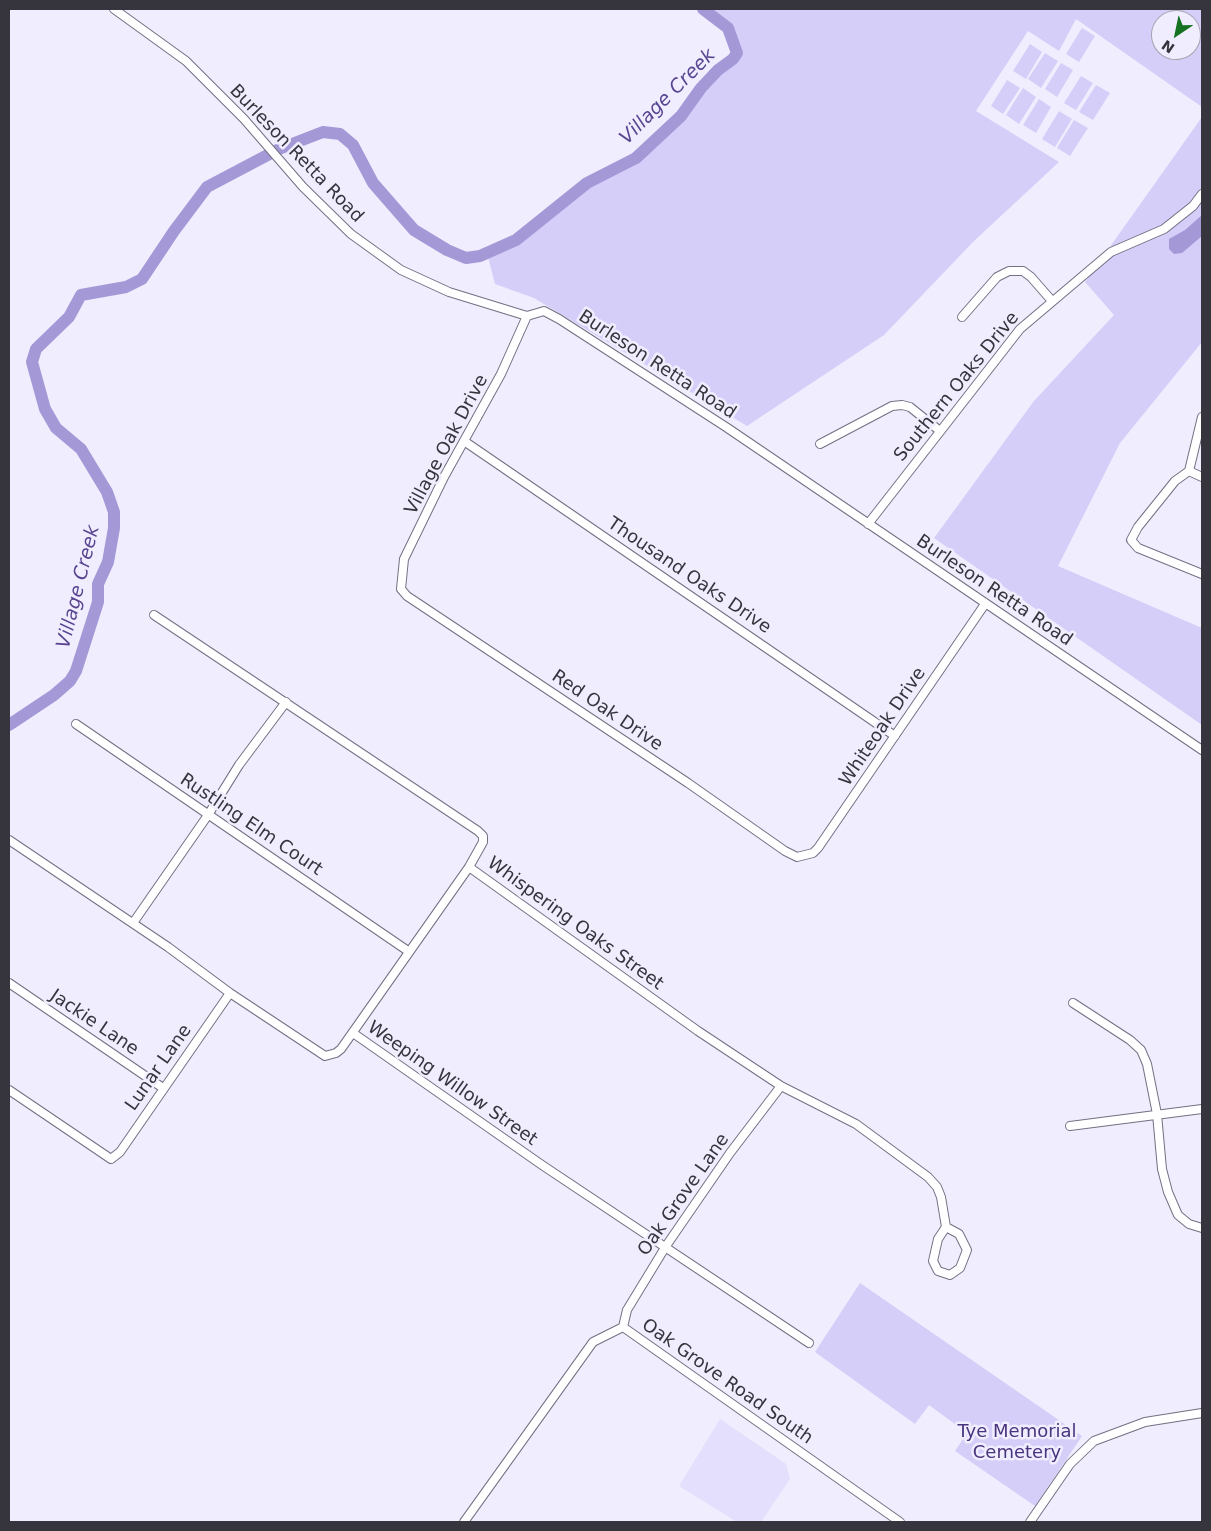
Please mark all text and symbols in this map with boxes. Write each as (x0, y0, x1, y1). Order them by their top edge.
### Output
north arrow (1151, 10, 1201, 60)
text: N (1159, 37, 1178, 57)
water label: Village Creek (615, 44, 721, 150)
street label: Burleson Retta Road (224, 80, 368, 228)
street label: Burleson Retta Road (574, 306, 740, 424)
street label: Southern Oaks Drive (890, 308, 1024, 466)
street label: Village Oak Drive (401, 371, 493, 519)
street label: Thousand Oaks Drive (603, 513, 775, 639)
water label: Village Creek (53, 523, 105, 651)
street label: Burleson Retta Road (912, 531, 1076, 651)
street label: Whiteoak Drive (835, 664, 931, 790)
street label: Red Oak Drive (547, 666, 667, 756)
street label: Rustling Elm Court (176, 769, 326, 881)
street label: Whispering Oaks Street (483, 853, 667, 995)
street label: Jackie Lane (46, 986, 142, 1060)
street label: Weeping Willow Street (363, 1017, 541, 1151)
street label: Lunar Lane (121, 1021, 197, 1115)
street label: Oak Grove Lane (634, 1130, 734, 1260)
street label: Oak Grove Road South (637, 1315, 817, 1449)
park label: Tye Memorial Cemetery (957, 1421, 1077, 1464)

